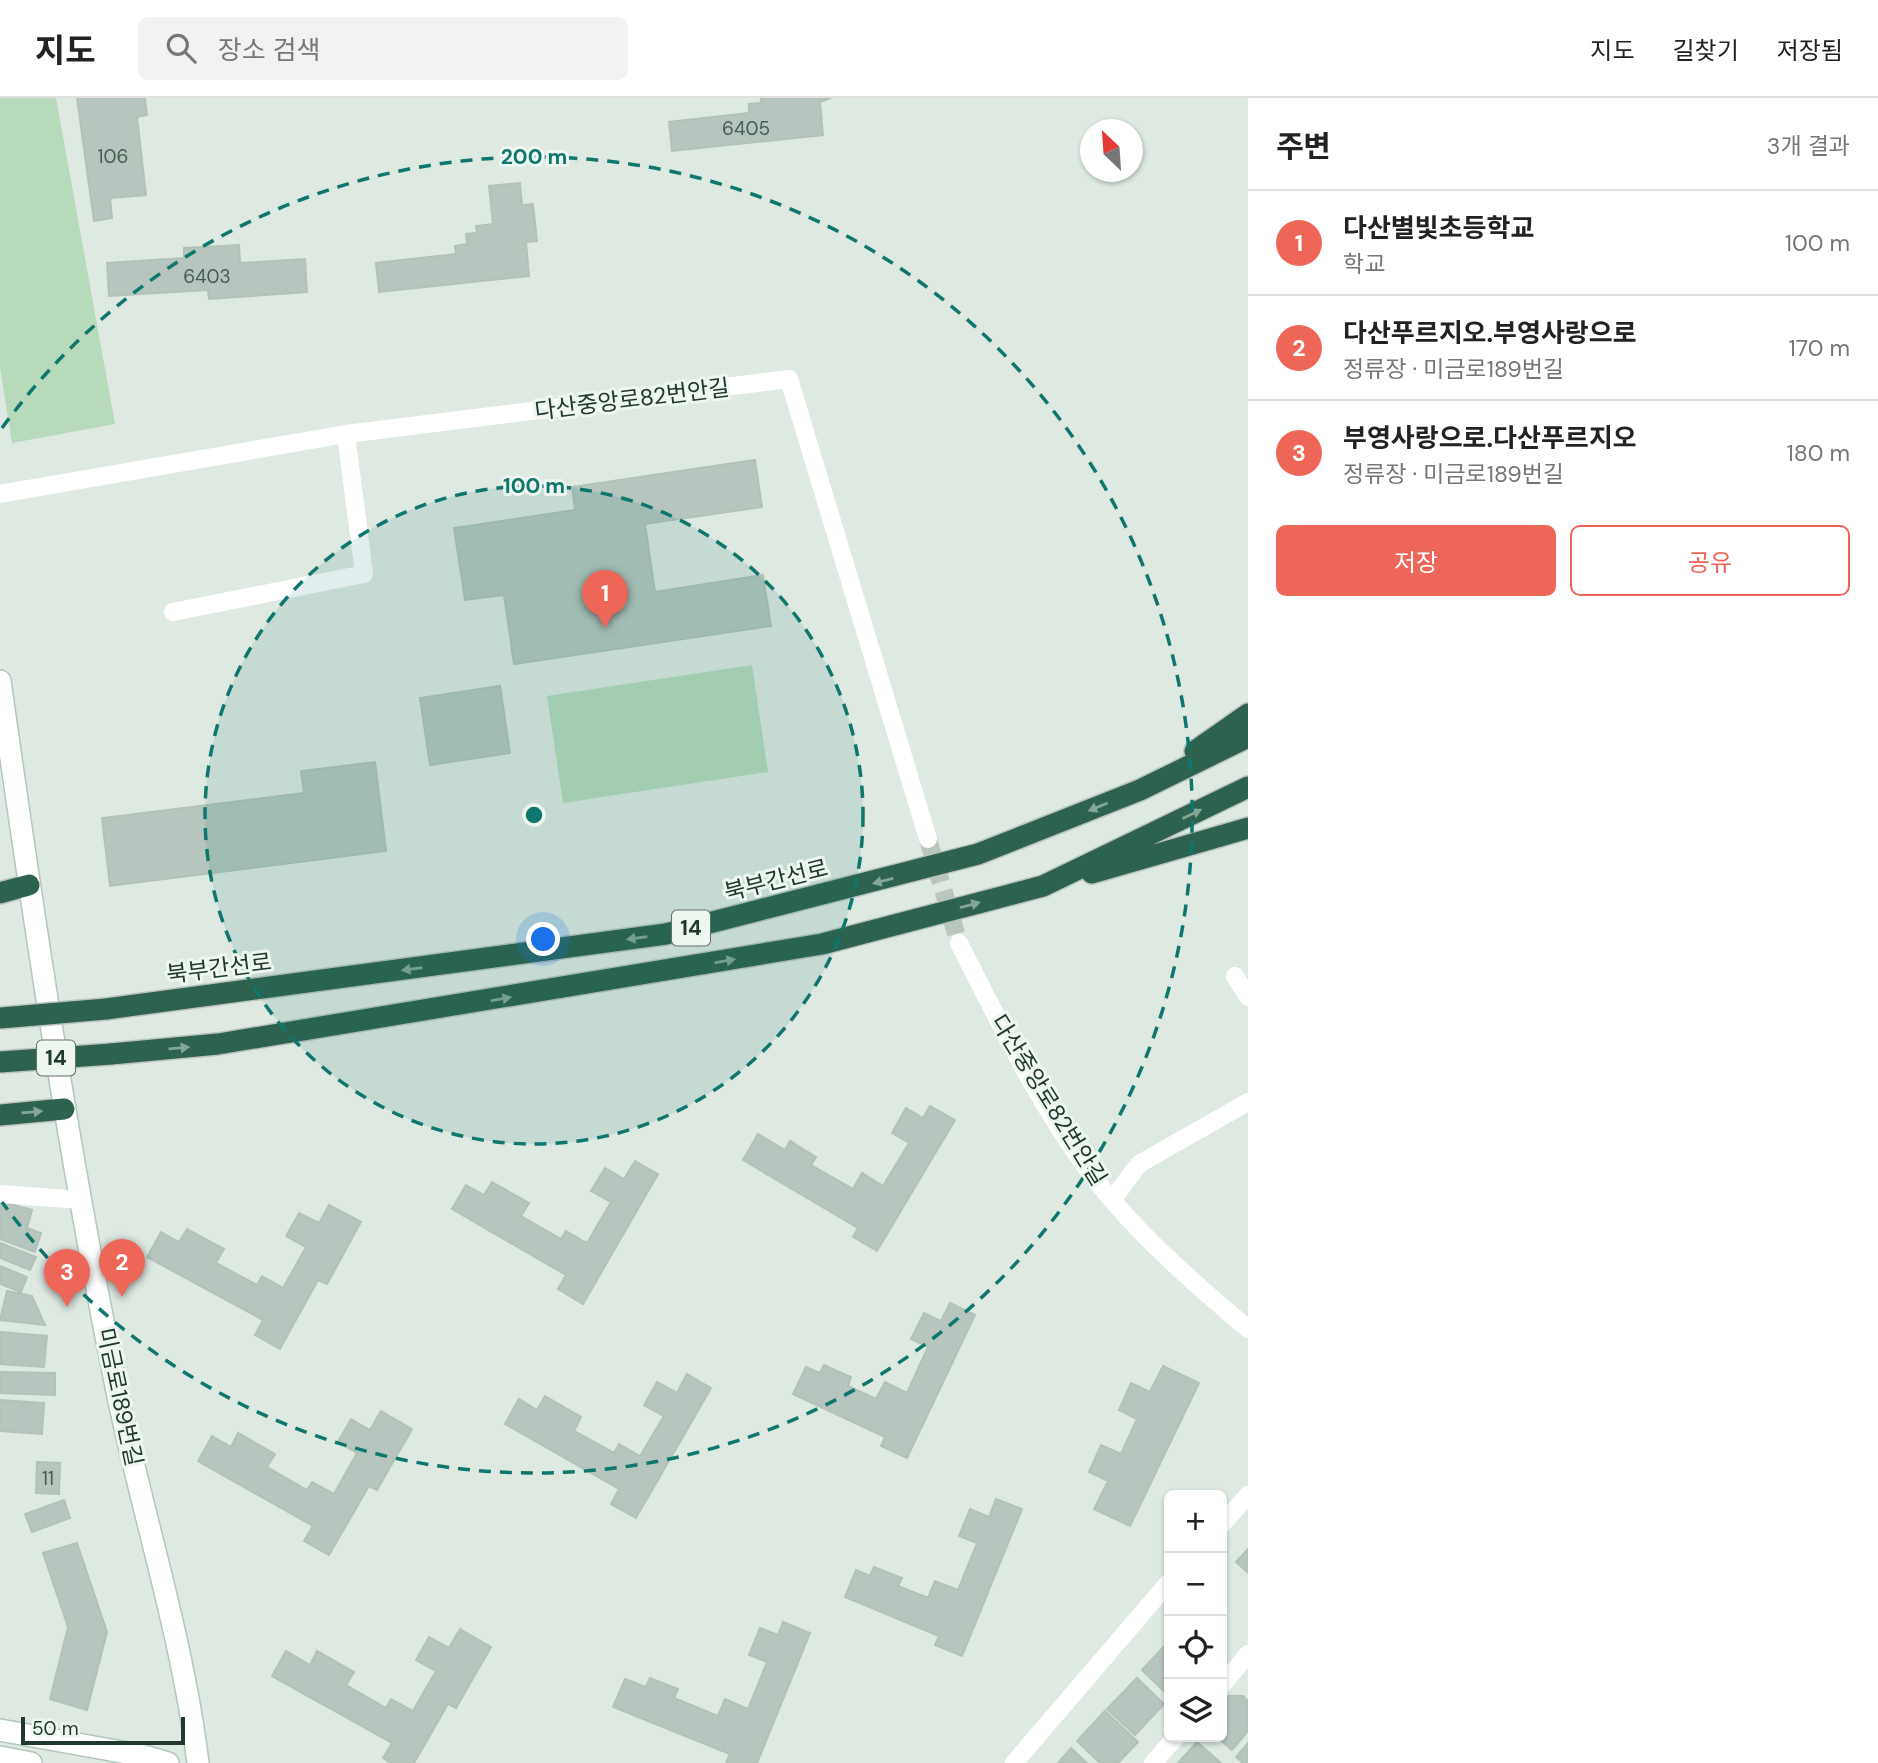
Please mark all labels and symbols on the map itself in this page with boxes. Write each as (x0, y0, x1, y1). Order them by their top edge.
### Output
house number: 6405 (722, 116, 770, 141)
north arrow (1080, 119, 1143, 182)
text: 200 m (501, 143, 567, 171)
house number: 106 (98, 144, 128, 169)
house number: 6403 (183, 264, 231, 289)
street label: 다산중앙로82번안길 (533, 372, 731, 426)
text: 100 m (503, 472, 565, 500)
pin: 1 (582, 570, 628, 628)
one-way arrow (1087, 802, 1108, 813)
centre of rings (522, 803, 546, 827)
one-way arrow (1182, 808, 1202, 819)
street label: 북부간선로 (721, 853, 831, 907)
one-way arrow (871, 876, 893, 887)
one-way arrow (960, 899, 982, 910)
road number: 14 (672, 910, 710, 946)
your location (526, 922, 560, 956)
one-way arrow (626, 933, 648, 944)
street label: 북부간선로 (165, 947, 273, 989)
one-way arrow (714, 955, 736, 966)
one-way arrow (401, 963, 423, 974)
one-way arrow (490, 993, 512, 1004)
street label: 다산중앙로82번안길 (984, 1009, 1114, 1191)
road number: 14 (37, 1040, 75, 1076)
one-way arrow (168, 1042, 190, 1053)
one-way arrow (21, 1106, 43, 1117)
pin: 2 (99, 1239, 145, 1297)
pin: 3 (44, 1249, 90, 1307)
street label: 미금로189번길 (91, 1325, 149, 1469)
house number: 11 (42, 1466, 54, 1491)
scale bar (21, 1714, 186, 1746)

